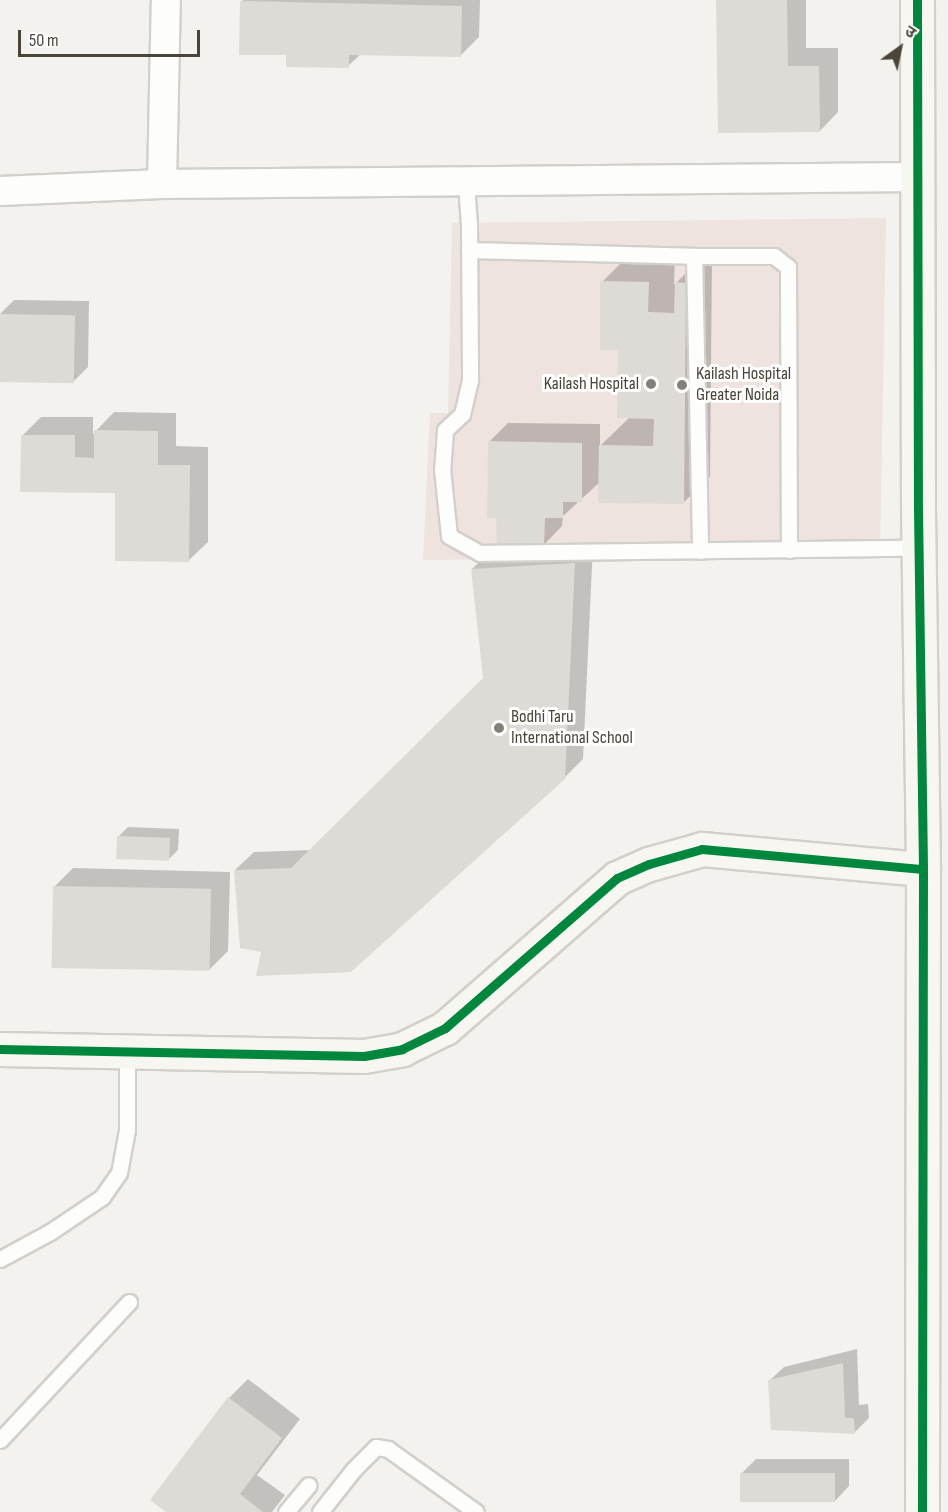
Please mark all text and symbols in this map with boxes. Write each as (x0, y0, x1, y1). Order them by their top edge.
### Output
scale bar (21, 18, 202, 56)
north arrow (870, 18, 930, 78)
text: उ (901, 22, 919, 43)
text: 50 m (29, 30, 59, 51)
place label: Kailash Hospital Greater Noida (696, 364, 791, 406)
place label: Kailash Hospital (544, 373, 639, 395)
marker: Kailash Hospital Greater Noida (673, 376, 691, 394)
marker: Kailash Hospital (644, 377, 658, 391)
place label: Bodhi Taru International School (511, 707, 633, 750)
marker: Bodhi Taru International School (492, 721, 506, 735)

